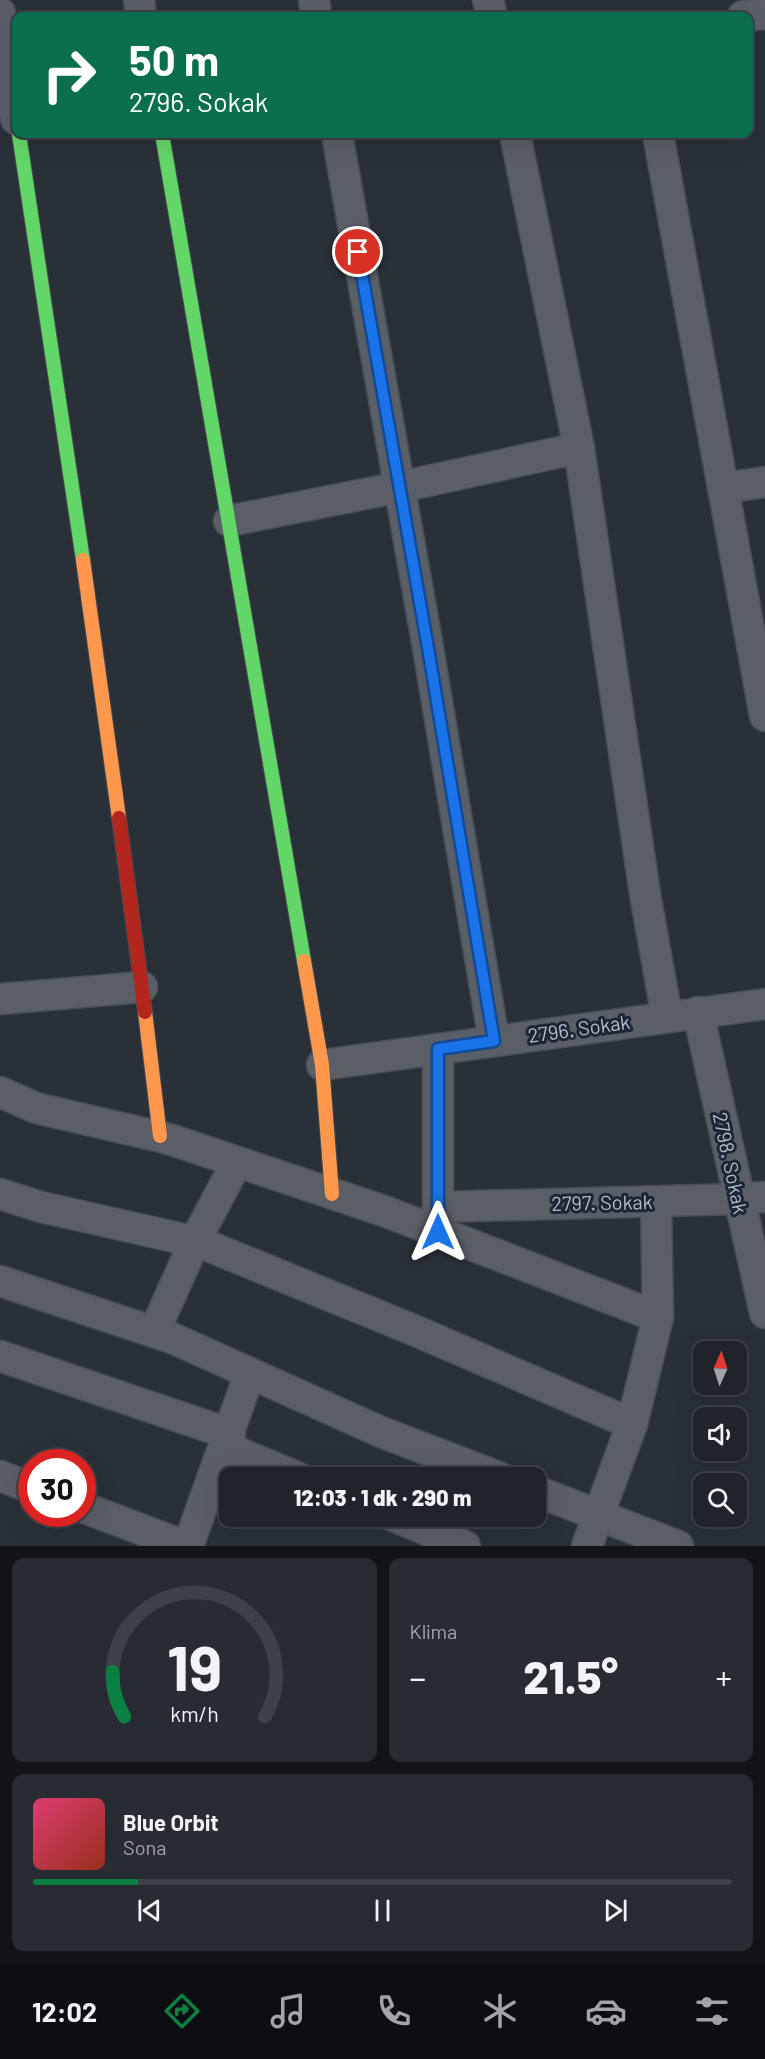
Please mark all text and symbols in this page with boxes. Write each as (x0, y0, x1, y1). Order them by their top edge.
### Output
text: 50 m (129, 34, 219, 84)
icon: right (30, 36, 108, 114)
text: 2796. Sokak (129, 85, 268, 117)
pin (332, 226, 383, 277)
icon: arrive (341, 235, 374, 268)
street label: 2796. Sokak (526, 1009, 632, 1047)
street label: 2798. Sokak (709, 1110, 753, 1216)
street label: 2797. Sokak (551, 1189, 653, 1215)
position arrow (406, 1200, 470, 1264)
north arrow (693, 1341, 747, 1395)
map controls (693, 1341, 747, 1527)
button: sound (693, 1407, 747, 1461)
speed limit sign: 30 (18, 1449, 96, 1527)
button: search (693, 1473, 747, 1527)
text: 12:03 · 1 dk · 290 m (294, 1484, 471, 1510)
text: Klima (410, 1619, 457, 1643)
text: 19 (167, 1629, 222, 1703)
text: 21.5° (523, 1649, 618, 1703)
text: − (410, 1657, 426, 1697)
text: + (716, 1657, 732, 1697)
text: km/h (170, 1701, 219, 1726)
text: Blue Orbit (123, 1809, 219, 1835)
text: Sona (123, 1835, 167, 1859)
icon: previous (133, 1894, 166, 1927)
icon: pause (366, 1894, 399, 1927)
icon: next (599, 1894, 632, 1927)
icon: directions (161, 1990, 203, 2032)
icon: music (267, 1990, 309, 2032)
icon: phone (373, 1990, 415, 2032)
icon: climate (479, 1990, 521, 2032)
icon: car (585, 1990, 627, 2032)
icon: filters (691, 1990, 733, 2032)
text: 12:02 (32, 1995, 97, 2027)

